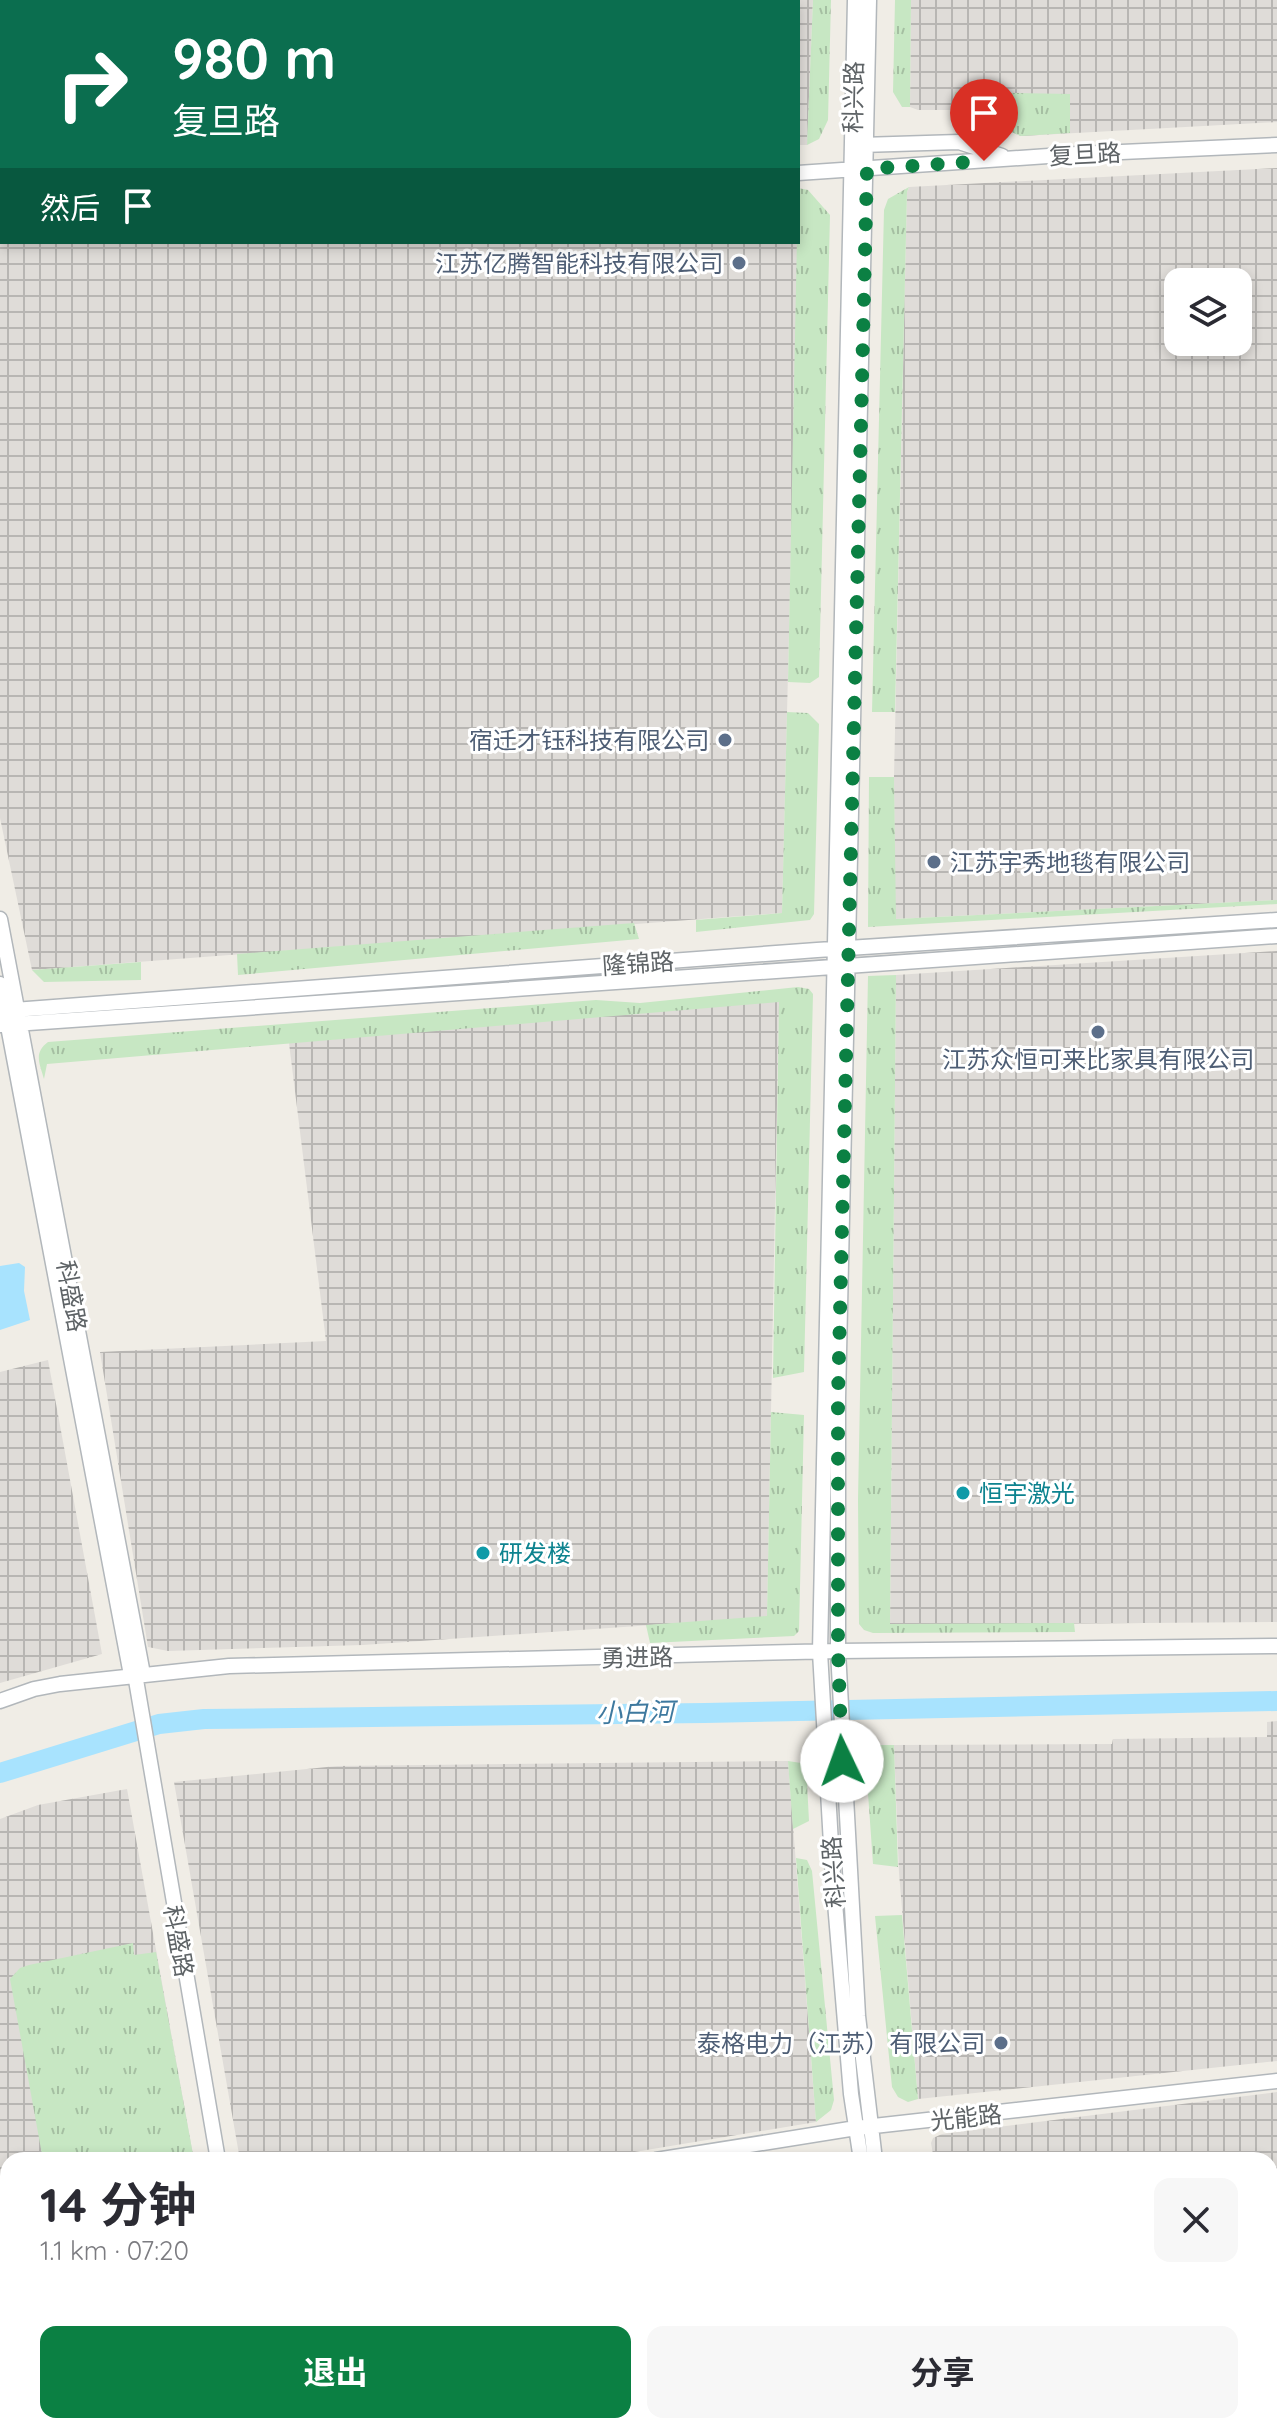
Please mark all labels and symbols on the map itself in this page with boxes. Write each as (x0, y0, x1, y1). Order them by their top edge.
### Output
street label: 科兴路 (837, 61, 869, 133)
pin (950, 79, 1018, 161)
street label: 复旦路 (1048, 137, 1122, 171)
place label: 江苏亿腾智能科技有限公司 (435, 248, 723, 278)
marker: 江苏亿腾智能科技有限公司 (730, 254, 748, 272)
place label: 宿迁才钰科技有限公司 (469, 725, 709, 755)
marker: 宿迁才钰科技有限公司 (716, 731, 734, 749)
place label: 江苏宇秀地毯有限公司 (950, 847, 1190, 877)
marker: 江苏宇秀地毯有限公司 (925, 853, 943, 871)
street label: 隆锦路 (601, 946, 675, 980)
marker: 江苏众恒可来比家具有限公司 (1089, 1023, 1107, 1041)
place label: 江苏众恒可来比家具有限公司 (942, 1044, 1254, 1074)
street label: 科盛路 (51, 1258, 93, 1334)
place label: 恒宇激光 (979, 1478, 1075, 1508)
marker: 恒宇激光 (954, 1484, 972, 1502)
place label: 研发楼 (499, 1538, 571, 1568)
marker: 研发楼 (474, 1544, 492, 1562)
street label: 勇进路 (601, 1641, 673, 1673)
water label: 小白河 (596, 1695, 679, 1729)
position arrow (800, 1719, 884, 1803)
street label: 科兴路 (816, 1835, 850, 1909)
street label: 科盛路 (158, 1903, 200, 1979)
place label: 泰格电力（江苏）有限公司 (697, 2028, 985, 2058)
marker: 泰格电力（江苏）有限公司 (992, 2034, 1010, 2052)
street label: 光能路 (929, 2098, 1003, 2136)

